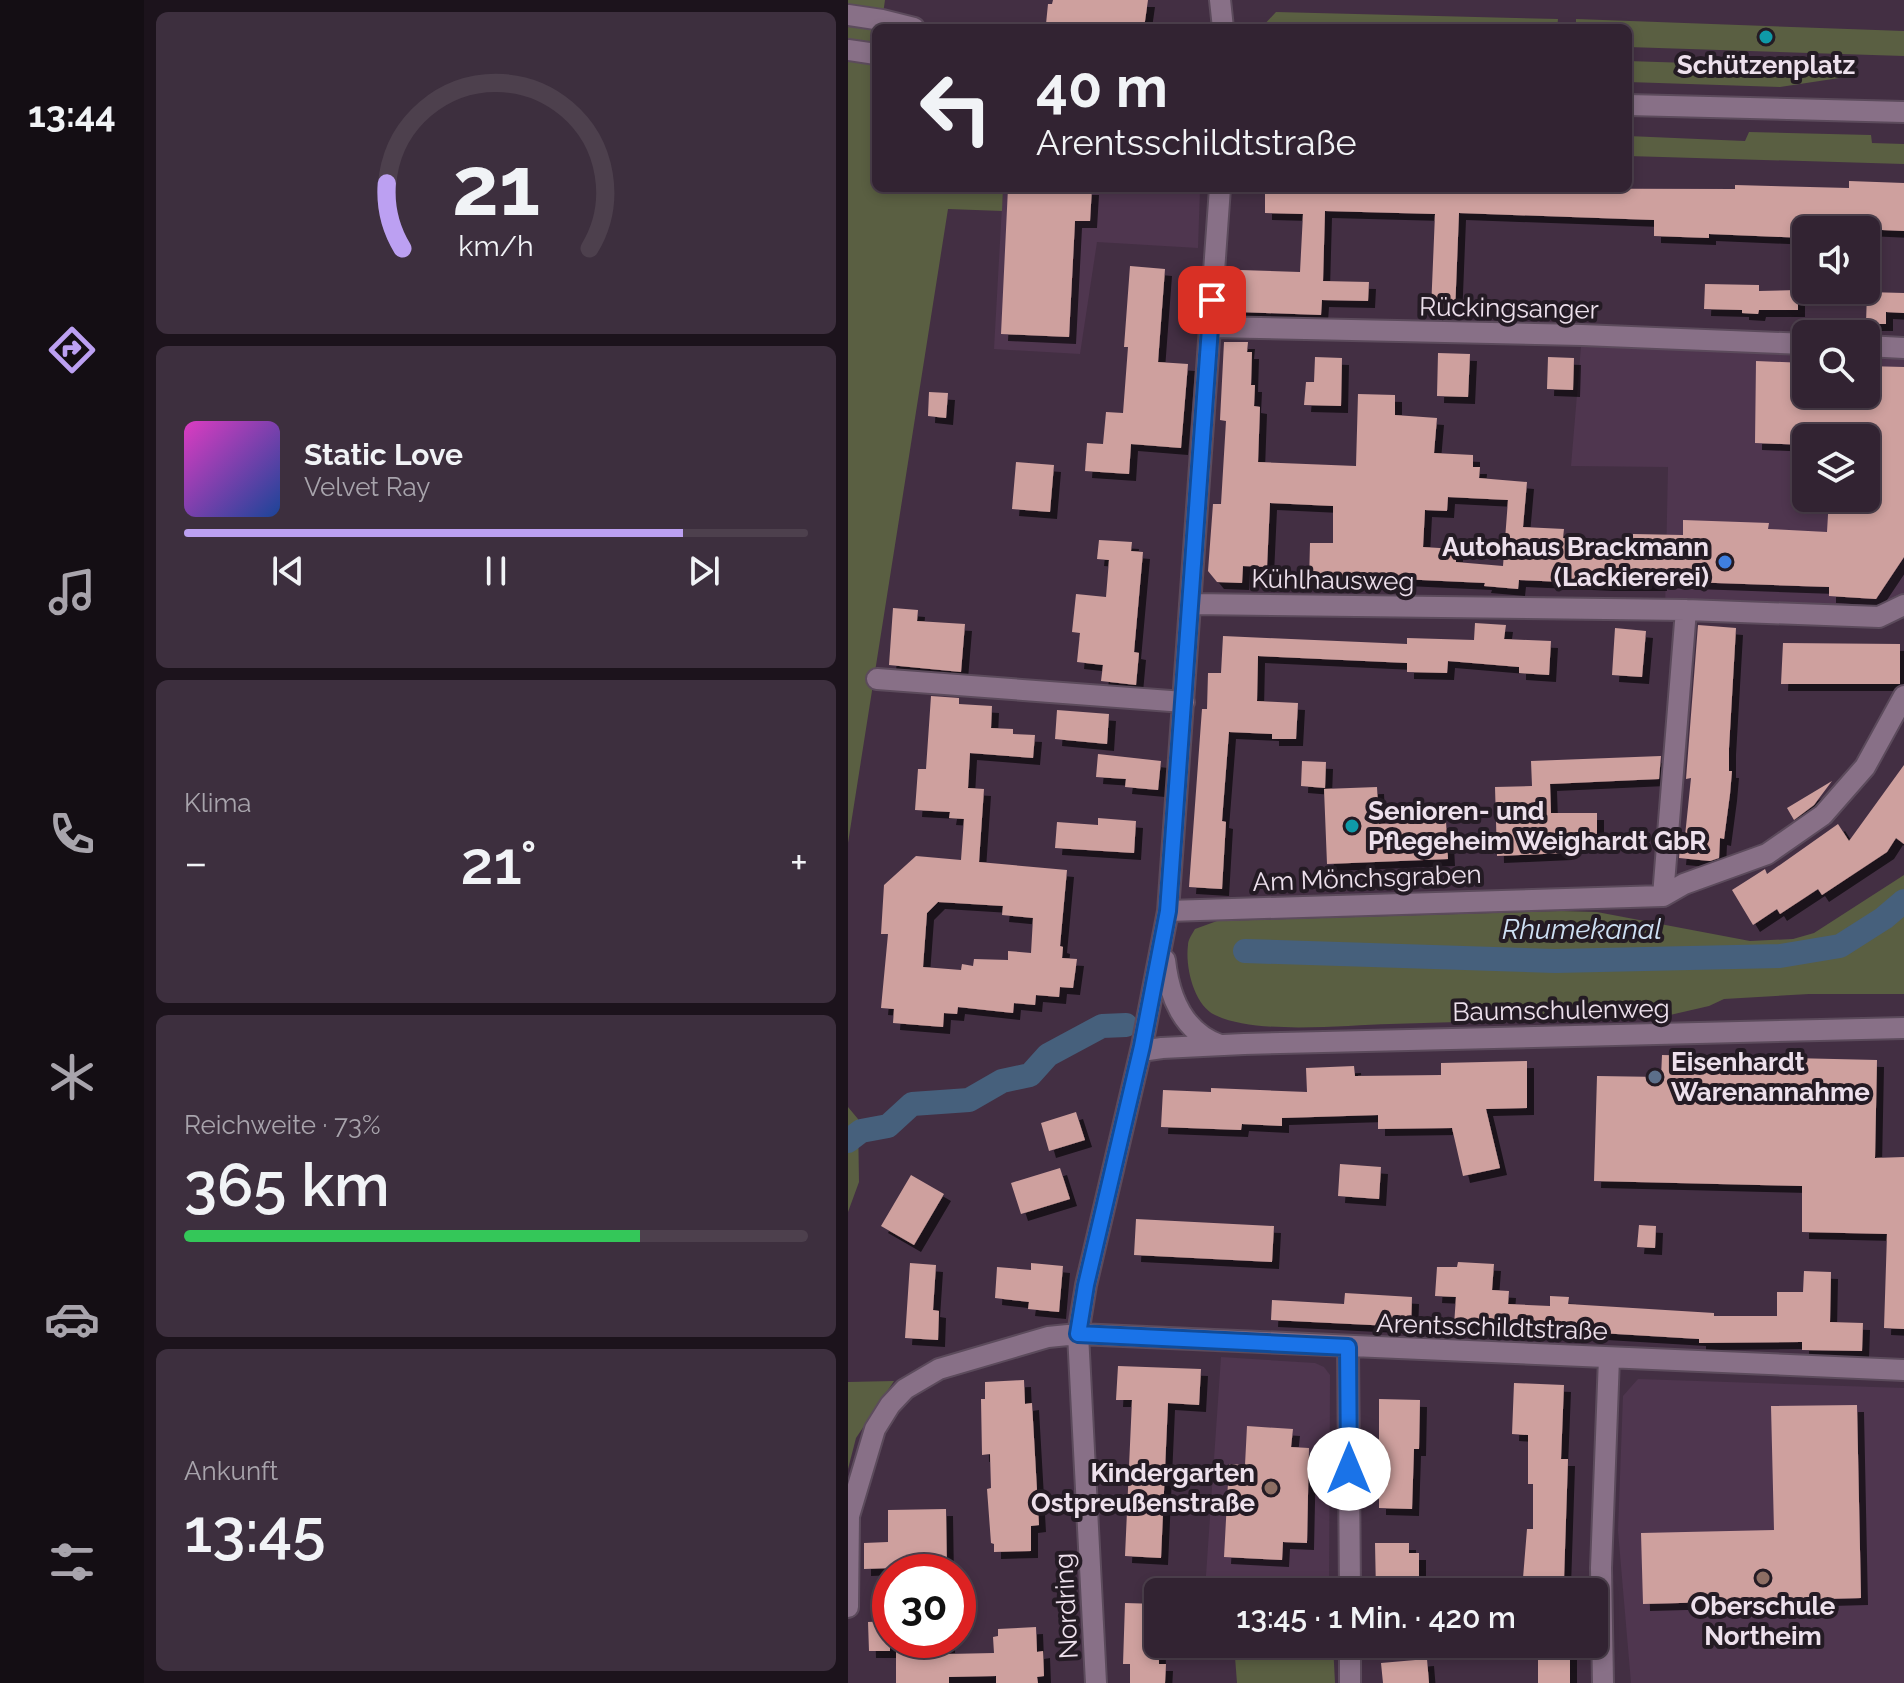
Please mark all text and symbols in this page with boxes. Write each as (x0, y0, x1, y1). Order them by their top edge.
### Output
marker: Schützenplatz (1757, 28, 1775, 46)
place label: Schützenplatz (1677, 50, 1855, 80)
text: 40 m (1036, 54, 1168, 120)
icon: left (904, 56, 1008, 160)
text: 13:44 (28, 93, 116, 135)
text: Arentsschildtstraße (1036, 121, 1357, 163)
text: 21 (452, 137, 540, 234)
map controls (1792, 216, 1880, 512)
button: sound (1792, 216, 1880, 304)
text: km/h (458, 229, 534, 263)
pin (1178, 266, 1246, 334)
icon: arrive (1190, 278, 1234, 322)
street label: Rückingsanger (1419, 291, 1599, 325)
button: search (1792, 320, 1880, 408)
icon: directions (44, 322, 100, 378)
button: layers (1792, 424, 1880, 512)
text: Static Love (304, 437, 463, 472)
text: Velvet Ray (304, 472, 430, 502)
place label: Autohaus Brackmann (Lackiererei) (1442, 532, 1709, 592)
icon: previous (266, 549, 310, 593)
icon: pause (474, 549, 518, 593)
icon: next (682, 549, 726, 593)
marker: Autohaus Brackmann (Lackiererei) (1716, 553, 1734, 571)
icon: music (44, 564, 100, 620)
street label: Kühlhausweg (1251, 564, 1415, 596)
text: Klima (184, 788, 252, 818)
place label: Senioren- und Pflegeheim Weighardt GbR (1368, 796, 1707, 856)
icon: phone (44, 806, 100, 862)
marker: Senioren- und Pflegeheim Weighardt GbR (1343, 817, 1361, 835)
text: 21° (460, 828, 537, 898)
text: − (184, 837, 208, 888)
text: + (790, 837, 808, 888)
street label: Am Mönchsgraben (1252, 859, 1482, 897)
water label: Rhumekanal (1502, 913, 1662, 946)
street label: Baumschulenweg (1452, 993, 1670, 1027)
place label: Eisenhardt Warenannahme (1671, 1047, 1870, 1107)
icon: climate (44, 1049, 100, 1105)
marker: Eisenhardt Warenannahme (1646, 1068, 1664, 1086)
text: Reichweite · 73% (184, 1110, 380, 1140)
text: 365 km (184, 1150, 390, 1220)
icon: car (44, 1291, 100, 1347)
street label: Arentsschildtstraße (1376, 1308, 1608, 1346)
position arrow (1307, 1427, 1391, 1511)
text: Ankunft (184, 1456, 278, 1486)
place label: Kindergarten Ostpreußenstraße (1031, 1458, 1255, 1518)
marker: Kindergarten Ostpreußenstraße (1262, 1479, 1280, 1497)
text: 13:45 (184, 1496, 325, 1566)
icon: filters (44, 1534, 100, 1590)
street label: Nordring (1048, 1552, 1084, 1660)
speed limit sign: 30 (872, 1554, 976, 1658)
marker: Oberschule Northeim (1754, 1569, 1772, 1587)
place label: Oberschule Northeim (1691, 1591, 1836, 1651)
text: 13:45 · 1 Min. · 420 m (1236, 1600, 1516, 1635)

